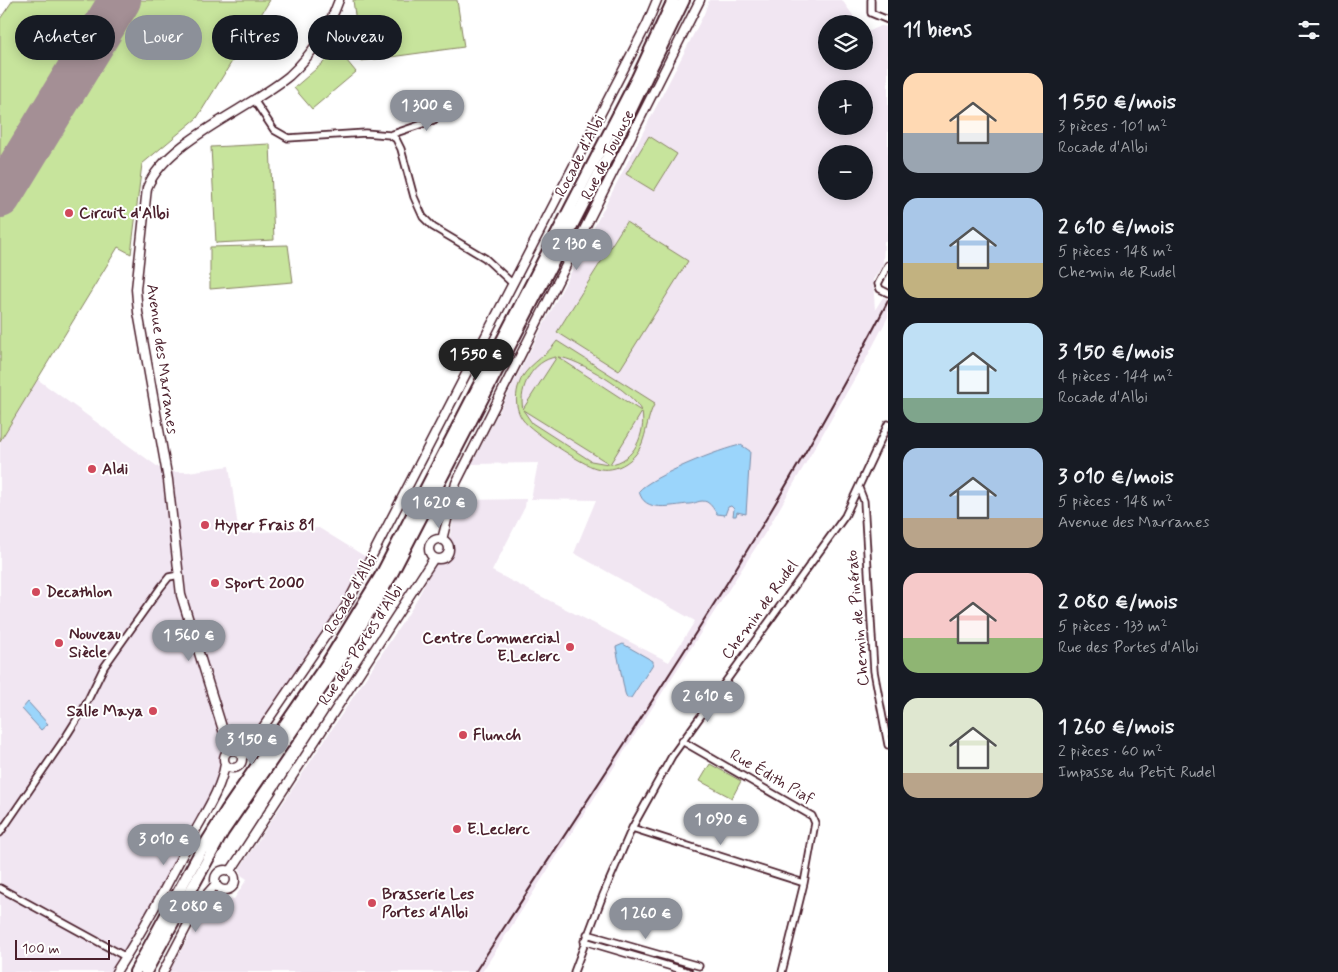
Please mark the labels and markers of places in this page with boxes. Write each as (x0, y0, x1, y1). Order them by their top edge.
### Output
pin: 1 300 € (381, 90, 473, 132)
place label: Circuit d'Albi (79, 203, 170, 224)
marker: Circuit d'Albi (63, 207, 75, 219)
pin: 2 130 € (531, 228, 623, 271)
pin: 1 550 € (430, 338, 522, 381)
place label: Aldi (102, 459, 128, 480)
marker: Aldi (86, 463, 98, 475)
pin: 1 620 € (393, 486, 485, 529)
place label: Hyper Frais 81 (215, 515, 315, 536)
marker: Hyper Frais 81 (199, 519, 211, 531)
place label: Sport 2000 (225, 573, 305, 594)
marker: Sport 2000 (209, 577, 221, 589)
place label: Decathlon (46, 582, 113, 603)
marker: Decathlon (30, 586, 42, 598)
pin: 1 560 € (143, 620, 235, 662)
place label: Nouveau Siècle (69, 624, 121, 663)
place label: Centre Commercial E.Leclerc (422, 628, 561, 667)
marker: Nouveau Siècle (53, 637, 65, 649)
marker: Centre Commercial E.Leclerc (564, 641, 576, 653)
pin: 2 610 € (662, 680, 754, 723)
place label: Salle Maya (67, 701, 143, 722)
marker: Salle Maya (147, 705, 159, 717)
pin: 3 150 € (206, 724, 298, 766)
place label: Flunch (473, 725, 521, 746)
marker: Flunch (457, 729, 469, 741)
pin: 1 090 € (675, 804, 767, 846)
place label: E.Leclerc (467, 819, 530, 840)
marker: E.Leclerc (451, 823, 463, 835)
pin: 3 010 € (118, 824, 210, 866)
place label: Brasserie Les Portes d'Albi (382, 884, 474, 923)
pin: 2 080 € (150, 890, 242, 933)
marker: Brasserie Les Portes d'Albi (366, 897, 378, 909)
pin: 1 260 € (600, 898, 692, 940)

